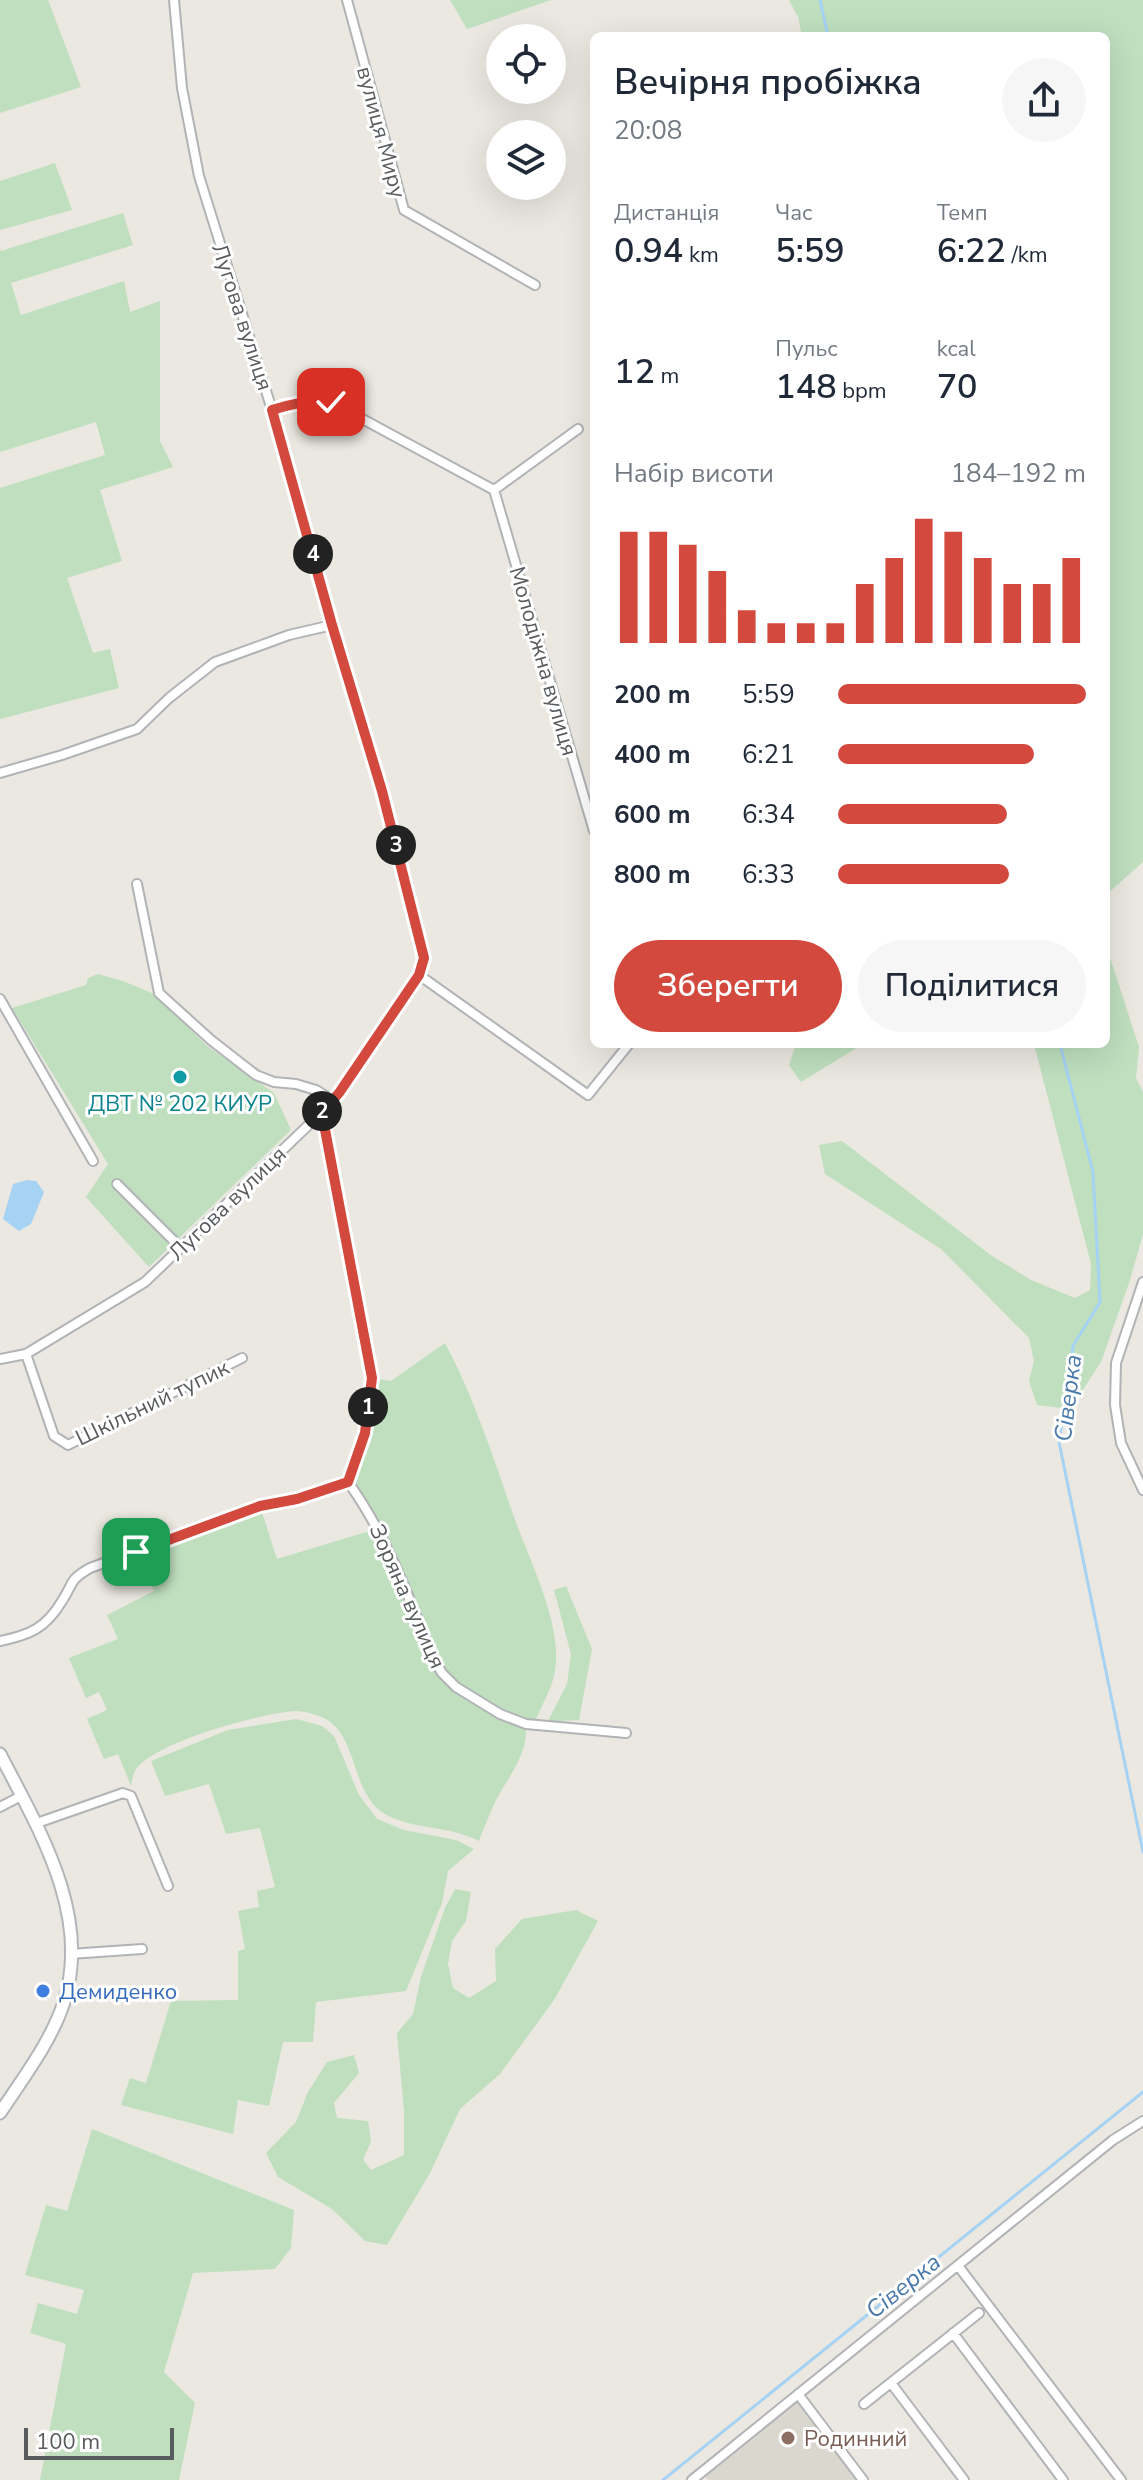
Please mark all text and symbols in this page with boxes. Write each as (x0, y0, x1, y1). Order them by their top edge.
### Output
map controls (486, 24, 566, 200)
button: locate (486, 24, 566, 104)
text: Вечірня пробіжка (614, 58, 922, 107)
button: share (1002, 58, 1086, 142)
street label: вулиця Миру (349, 63, 413, 202)
text: 20:08 (614, 113, 682, 148)
button: layers (486, 120, 566, 200)
text: Дистанція (614, 198, 719, 228)
text: Час (775, 198, 812, 228)
text: Темп (937, 198, 988, 228)
text: 0.94 (614, 228, 683, 274)
text: 5:59 (775, 228, 845, 274)
text: 6:22 (937, 228, 1006, 274)
street label: Лугова вулиця (204, 240, 280, 395)
text: km (683, 240, 719, 270)
text: /km (1006, 240, 1048, 270)
text: Пульс (775, 334, 838, 364)
text: kcal (937, 334, 976, 364)
text: 12 (614, 349, 655, 395)
text: m (655, 361, 679, 391)
text: 148 (775, 364, 837, 410)
text: 70 (937, 364, 977, 410)
pin (297, 368, 365, 436)
text: bpm (837, 376, 887, 406)
icon: check (309, 380, 353, 424)
text: Набір висоти (614, 456, 774, 491)
text: 184–192 m (950, 456, 1086, 491)
pin: 4 (293, 534, 333, 574)
text: 4 (306, 539, 320, 569)
street label: Молодіжна вулиця (502, 563, 584, 759)
text: 200 m (614, 677, 691, 712)
text: 5:59 (742, 677, 795, 712)
text: 400 m (614, 737, 691, 772)
text: 6:21 (742, 737, 795, 772)
text: 600 m (614, 797, 691, 832)
text: 6:34 (742, 797, 795, 832)
pin: 3 (376, 825, 416, 865)
text: 3 (389, 830, 403, 860)
text: 800 m (614, 857, 691, 892)
text: 6:33 (742, 857, 795, 892)
button: Зберегти (614, 940, 842, 1032)
button: Поділитися (858, 940, 1086, 1032)
marker: ДВТ № 202 КИУР (171, 1068, 189, 1086)
place label: ДВТ № 202 КИУР (88, 1089, 272, 1119)
pin: 2 (302, 1091, 342, 1131)
text: 2 (315, 1096, 329, 1126)
street label: Лугова вулиця (162, 1140, 293, 1268)
water label: Сіверка (1047, 1352, 1089, 1444)
street label: Шкільний тупик (71, 1353, 235, 1453)
pin: 1 (348, 1387, 388, 1427)
text: 1 (361, 1392, 375, 1422)
pin (102, 1518, 170, 1586)
street label: Зоряна вулиця (362, 1519, 452, 1673)
icon: arrive (114, 1530, 158, 1574)
place label: Демиденко (59, 1977, 177, 2007)
marker: Демиденко (34, 1982, 52, 2000)
water label: Сіверка (859, 2246, 947, 2326)
scale bar (24, 2424, 174, 2460)
place label: Родинний (804, 2424, 907, 2454)
text: 100 m (36, 2427, 100, 2457)
marker: Родинний (779, 2429, 797, 2447)

